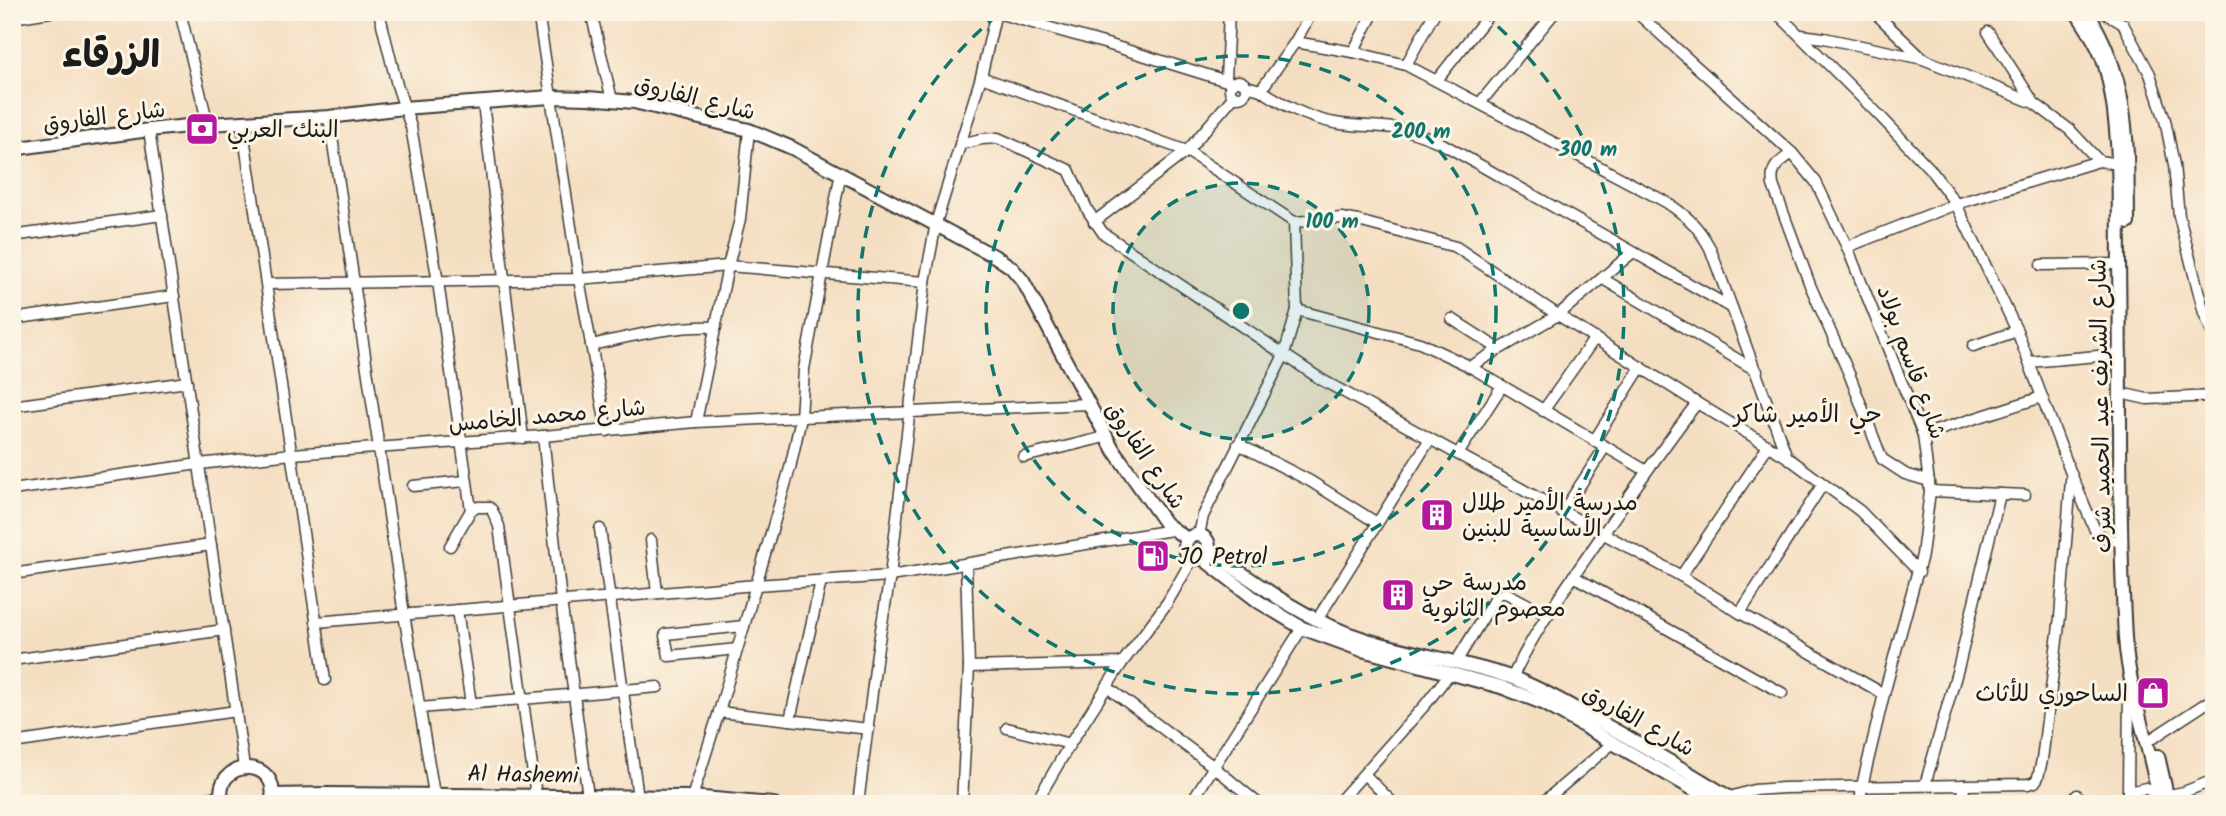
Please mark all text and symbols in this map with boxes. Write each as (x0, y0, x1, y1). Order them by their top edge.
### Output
district label: الزرقاء (62, 28, 160, 87)
street label: شارع الفاروق (630, 67, 759, 131)
street label: شارع الفاروق (41, 93, 168, 143)
bank icon: البنك العربي (183, 110, 221, 148)
place label: البنك العربي (227, 113, 339, 150)
text: 200 m (1391, 116, 1451, 149)
text: 300 m (1558, 134, 1617, 167)
text: 100 m (1305, 206, 1359, 239)
street label: شارع الشريف عبد الحميد شرف (2081, 259, 2123, 553)
street label: شارع قاسم بولاد (1866, 281, 1955, 445)
centre of rings (1229, 299, 1253, 323)
street label: شارع محمد الخامس (447, 390, 647, 444)
street label: شارع الفاروق (1095, 395, 1194, 517)
district label: حي الأمير شاكر (1732, 396, 1882, 435)
place label: مدرسة الأمير طلال الأساسية للبنين (1462, 486, 1638, 548)
building icon: مدرسة الأمير طلال الأساسية للبنين (1418, 496, 1456, 534)
fuel station icon: JO Petrol (1134, 537, 1172, 575)
place label: JO Petrol (1178, 540, 1268, 576)
place label: مدرسة حي معصوم الثانوية (1422, 566, 1566, 628)
building icon: مدرسة حي معصوم الثانوية (1379, 576, 1417, 614)
shop icon: الساحوري للأثاث (2134, 674, 2172, 712)
street label: شارع الفاروق (1575, 676, 1701, 767)
place label: الساحوري للأثاث (1975, 677, 2128, 713)
street label: Al Hashemi (467, 757, 580, 795)

